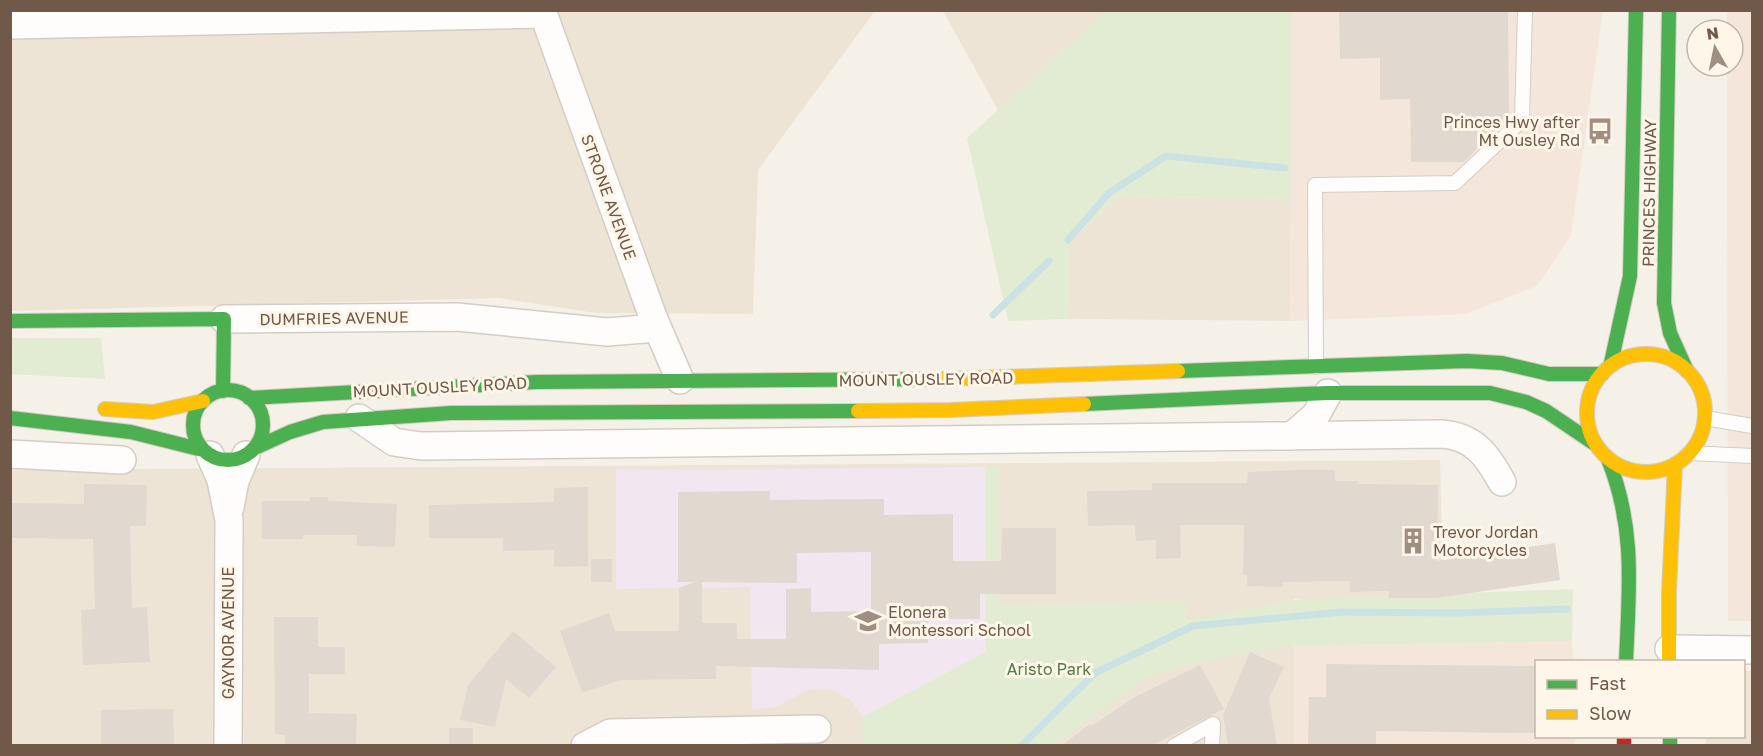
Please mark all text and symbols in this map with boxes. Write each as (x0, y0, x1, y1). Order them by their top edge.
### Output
north arrow (1685, 18, 1745, 78)
text: N (1705, 22, 1720, 44)
place label: Princes Hwy after Mt Ousley Rd (1443, 112, 1580, 150)
bus stop icon: Princes Hwy after Mt Ousley Rd (1585, 116, 1615, 146)
street label: PRINCES HIGHWAY (1638, 118, 1660, 267)
street label: STRONE AVENUE (577, 132, 641, 262)
street label: DUMFRIES AVENUE (259, 307, 409, 329)
street label: MOUNT OUSLEY ROAD (838, 367, 1014, 391)
street label: MOUNT OUSLEY ROAD (352, 372, 528, 402)
place label: Trevor Jordan Motorcycles (1433, 522, 1538, 560)
building icon: Trevor Jordan Motorcycles (1398, 526, 1428, 556)
street label: GAYNOR AVENUE (218, 567, 238, 699)
place label: Elonera Montessori School (888, 602, 1031, 640)
school or university icon: Elonera Montessori School (853, 606, 883, 636)
park label: Aristo Park (1007, 659, 1091, 679)
legend (1535, 660, 1745, 738)
text: Fast (1589, 672, 1626, 694)
text: Slow (1589, 702, 1632, 724)

